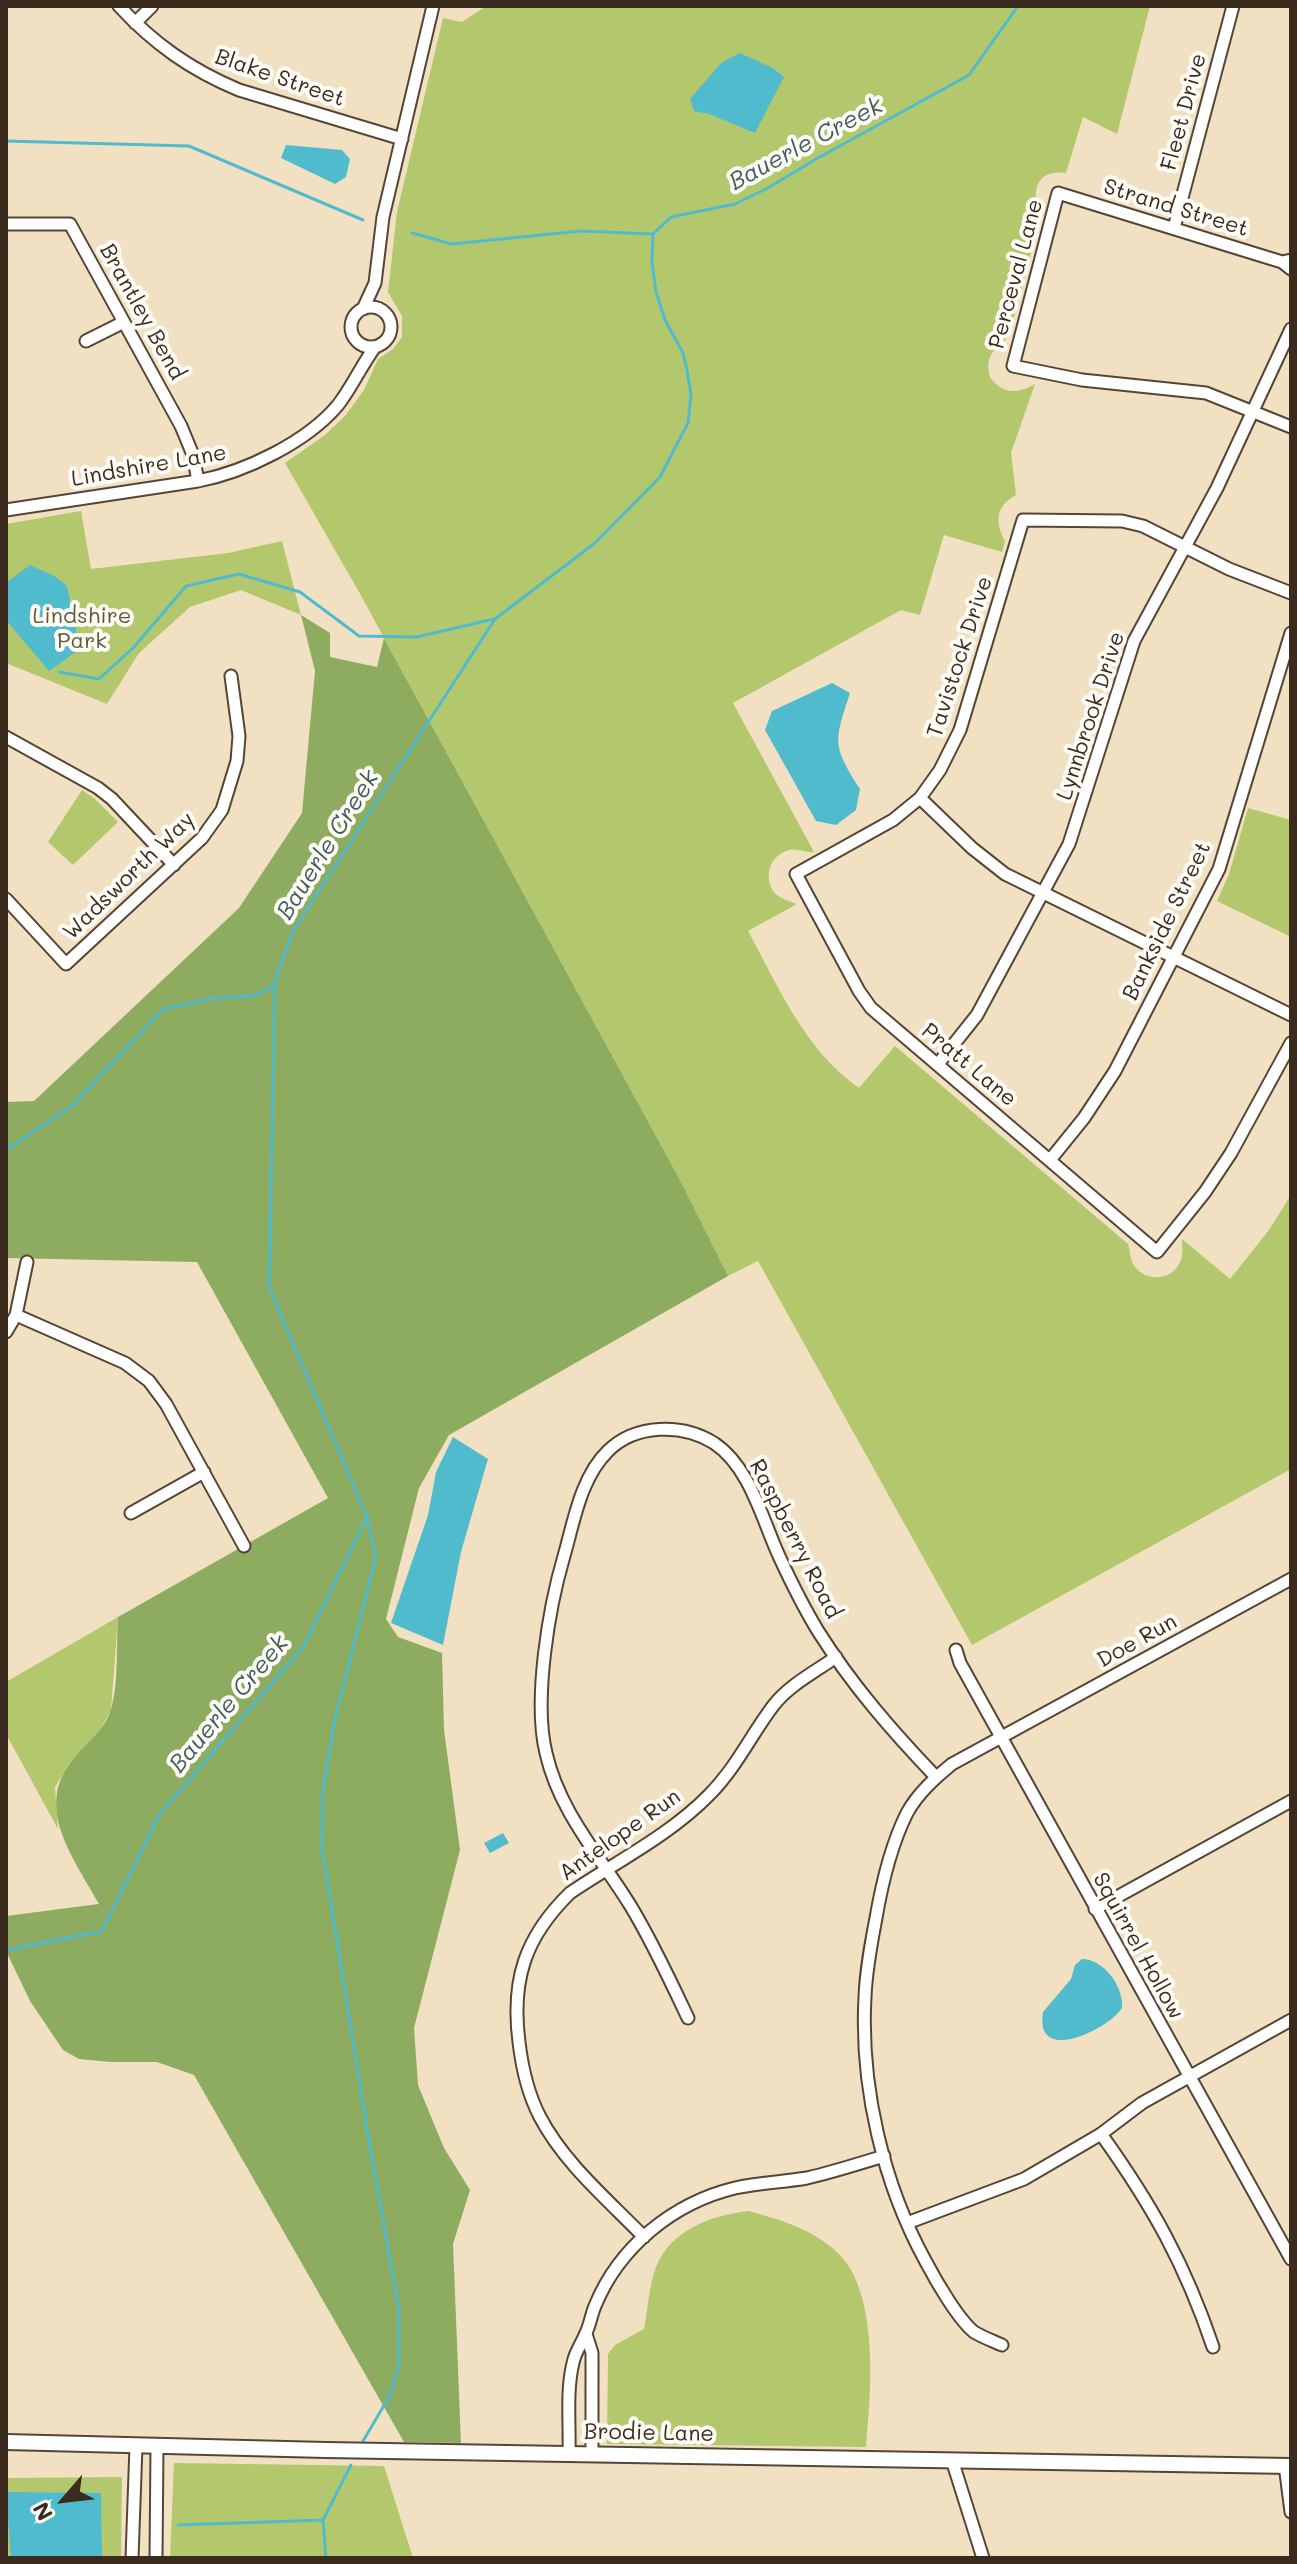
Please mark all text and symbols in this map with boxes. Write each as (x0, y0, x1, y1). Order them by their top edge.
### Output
street label: Blake Street (212, 44, 348, 112)
street label: Fleet Drive (1156, 51, 1212, 173)
water label: Bauerle Creek (724, 91, 888, 197)
street label: Strand Street (1100, 173, 1252, 243)
street label: Perceval Lane (983, 196, 1049, 352)
street label: Brantley Bend (94, 239, 190, 385)
street label: Lindshire Lane (69, 439, 229, 493)
street label: Tavistock Drive (922, 573, 998, 741)
park label: Lindshire Park (33, 603, 131, 654)
street label: Lynnbrook Drive (1051, 628, 1131, 804)
water label: Bauerle Creek (271, 765, 385, 925)
street label: Wadsworth Way (58, 807, 200, 945)
street label: Bankside Street (1117, 837, 1217, 1005)
street label: Pratt Lane (916, 1018, 1022, 1112)
street label: Raspberry Road (743, 1455, 847, 1623)
street label: Doe Run (1092, 1608, 1182, 1674)
water label: Bauerle Creek (163, 1630, 295, 1778)
street label: Antelope Run (554, 1784, 686, 1886)
street label: Squirrel Hollow (1087, 1868, 1189, 2024)
street label: Brodie Lane (584, 2419, 714, 2447)
north arrow (24, 2460, 104, 2540)
text: N (26, 2497, 59, 2526)

